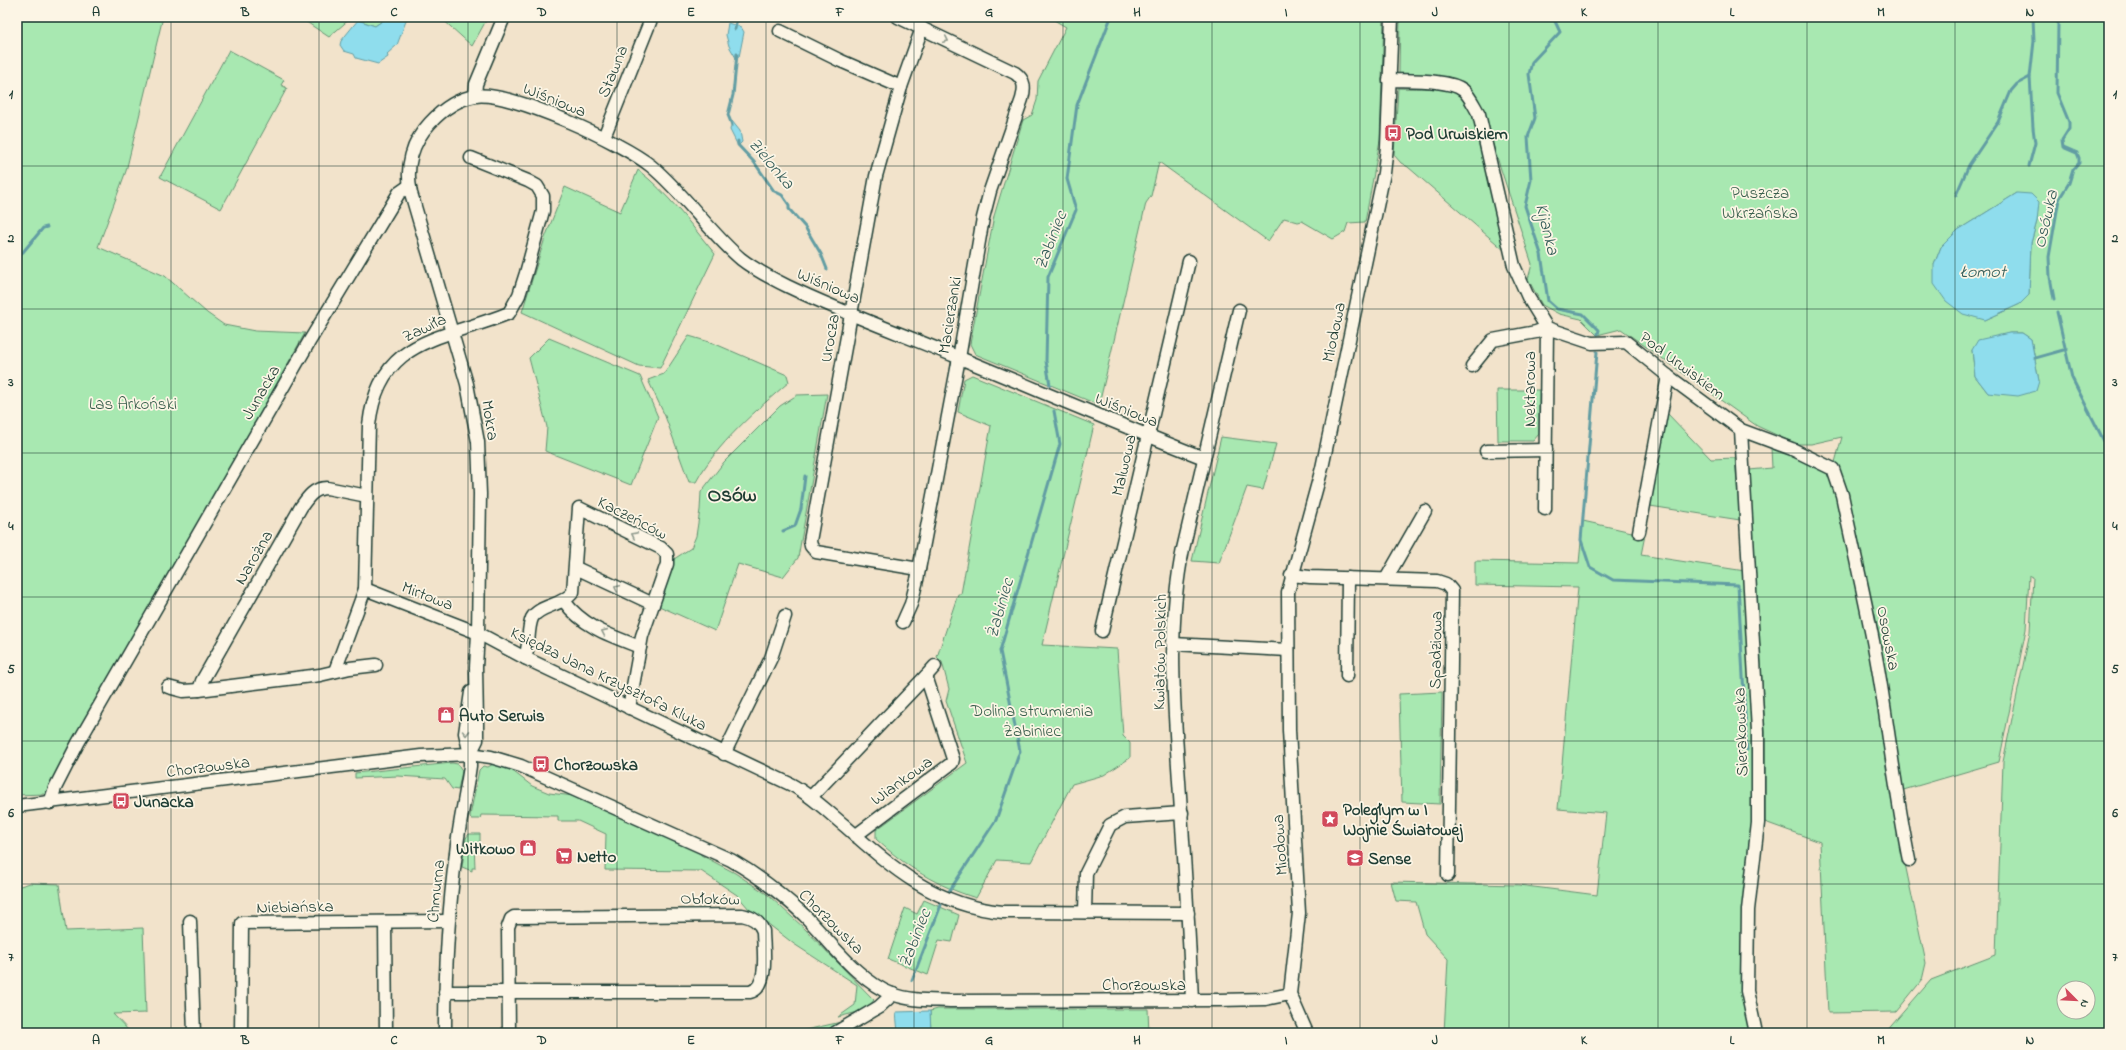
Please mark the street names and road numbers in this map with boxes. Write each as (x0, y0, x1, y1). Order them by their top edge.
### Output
street label: Stawna (592, 42, 635, 102)
street label: Wiśniowa (519, 76, 590, 124)
street label: Wiśniowa (793, 262, 864, 311)
street label: Macierzanki (932, 275, 969, 356)
street label: Miodowa (1316, 300, 1353, 365)
street label: Zawiła (398, 307, 451, 349)
street label: Urocza (814, 312, 847, 364)
street label: Pod Urwiskiem (1634, 326, 1730, 407)
street label: Nektarowa (1518, 351, 1543, 427)
street label: Junacka (236, 361, 287, 425)
street label: Wiśniowa (1091, 386, 1162, 434)
street label: Mokra (474, 398, 505, 442)
street label: Malwowa (1105, 432, 1144, 499)
street label: Kaczeńców (593, 490, 672, 547)
street label: Narożna (229, 526, 280, 590)
street label: Mirtowa (398, 575, 457, 618)
street label: Kwiatów Polskich (1147, 594, 1174, 710)
street label: Osowska (1869, 604, 1906, 673)
street label: Spadziowa (1423, 611, 1450, 689)
street label: Księdza Jana Krzysztofa Kluka (505, 621, 711, 739)
street label: Sierakowska (1727, 687, 1756, 777)
street label: Chorzowska (165, 750, 251, 785)
street label: Wiankowa (866, 750, 938, 812)
street label: Miodowa (1266, 814, 1295, 876)
street label: Chmurna (421, 858, 452, 924)
street label: Chorzowska (792, 884, 869, 961)
street label: Obłoków (680, 886, 740, 913)
street label: Niebiańska (256, 894, 334, 921)
street label: Chorzowska (1102, 973, 1186, 998)

